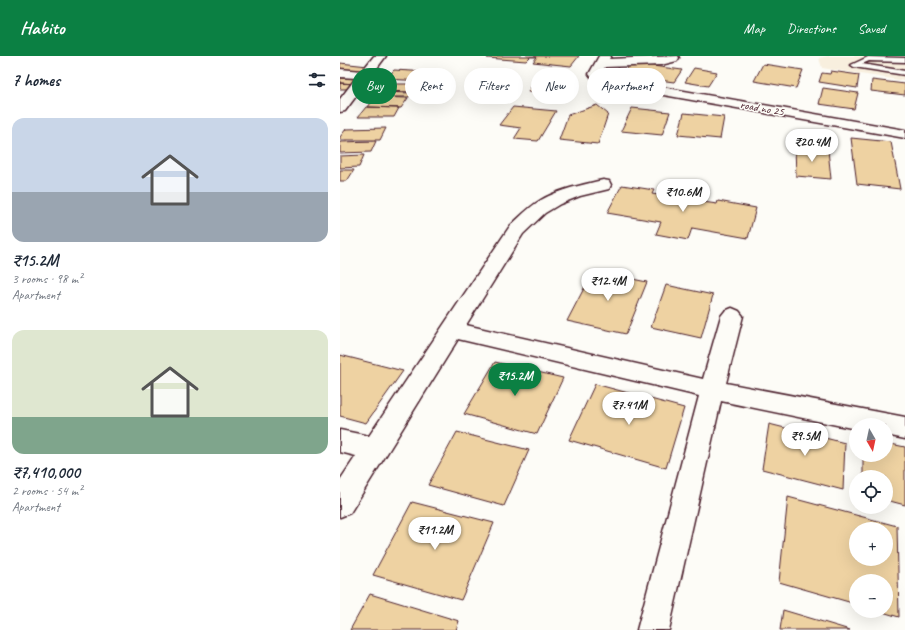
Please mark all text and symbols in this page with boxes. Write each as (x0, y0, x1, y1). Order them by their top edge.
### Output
text: Habito (20, 16, 65, 40)
text: Map (744, 20, 765, 37)
text: Directions (787, 20, 836, 37)
text: Saved (858, 20, 885, 37)
chip: Buy (352, 68, 397, 104)
chip: Rent (405, 68, 456, 104)
chip: Filters (464, 68, 523, 104)
chip: New (531, 68, 579, 104)
chip: Apartment (587, 68, 666, 104)
icon: filters (306, 69, 328, 91)
text: 7 homes (12, 70, 60, 91)
street label: road no 25 (739, 96, 786, 120)
pin: ₹20.4M (779, 129, 845, 163)
text: ₹20.4M (794, 134, 830, 150)
icon: home (134, 144, 206, 216)
pin: ₹10.6M (650, 179, 716, 213)
text: ₹10.6M (665, 184, 701, 200)
text: ₹15.2M (12, 250, 58, 271)
pin: ₹12.4M (575, 268, 641, 302)
text: 3 rooms · 98 m² (12, 271, 82, 287)
text: ₹12.4M (590, 273, 626, 289)
text: Apartment (12, 287, 60, 303)
icon: home (134, 356, 206, 428)
pin: ₹15.2M (482, 363, 548, 397)
text: ₹15.2M (497, 368, 533, 384)
pin: ₹7.41M (596, 392, 662, 426)
text: ₹7.41M (611, 397, 647, 413)
north arrow (849, 418, 893, 462)
map controls (849, 418, 893, 618)
pin: ₹9.5M (777, 423, 833, 457)
text: ₹9.5M (790, 428, 820, 444)
text: ₹7,410,000 (12, 462, 80, 483)
button: locate (849, 470, 893, 514)
text: 2 rooms · 54 m² (12, 483, 82, 499)
text: Apartment (12, 499, 60, 515)
pin: ₹11.2M (402, 517, 468, 551)
text: ₹11.2M (417, 522, 453, 538)
button: + (849, 522, 893, 566)
button: − (849, 574, 893, 618)

